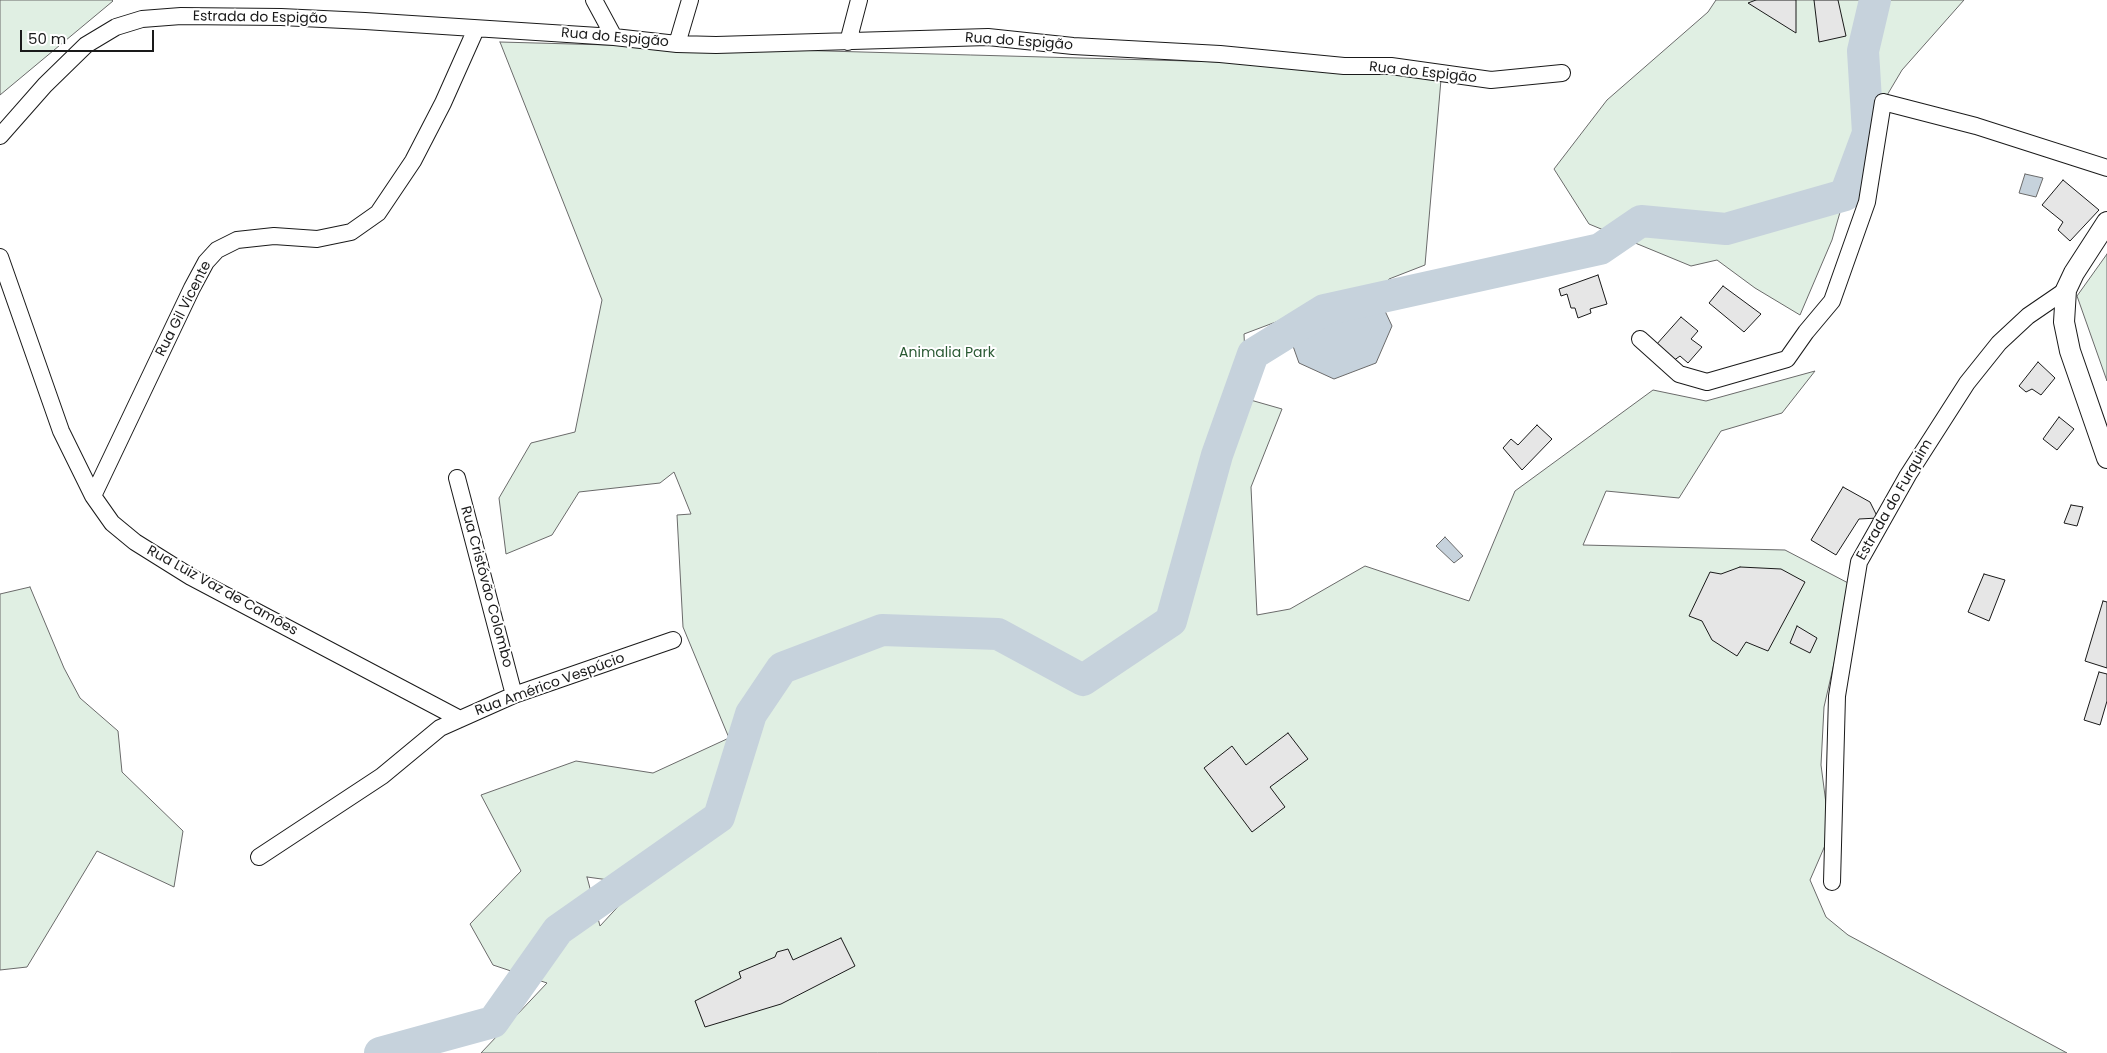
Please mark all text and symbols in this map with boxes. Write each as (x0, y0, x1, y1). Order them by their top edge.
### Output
street label: Estrada do Espigão (193, 8, 327, 28)
scale bar (22, 20, 156, 52)
street label: Rua do Espigão (560, 25, 670, 51)
text: 50 m (28, 28, 66, 49)
street label: Rua do Espigão (964, 30, 1074, 54)
street label: Rua do Espigão (1368, 59, 1478, 87)
street label: Rua Gil Vicente (153, 258, 215, 360)
park label: Animalia Park (899, 345, 995, 361)
street label: Estrada do Furquim (1854, 437, 1936, 563)
street label: Rua Cristóvão Colombo (456, 504, 516, 670)
street label: Rua Luiz Vaz de Camões (144, 542, 300, 640)
street label: Rua Américo Vespúcio (473, 650, 627, 720)

